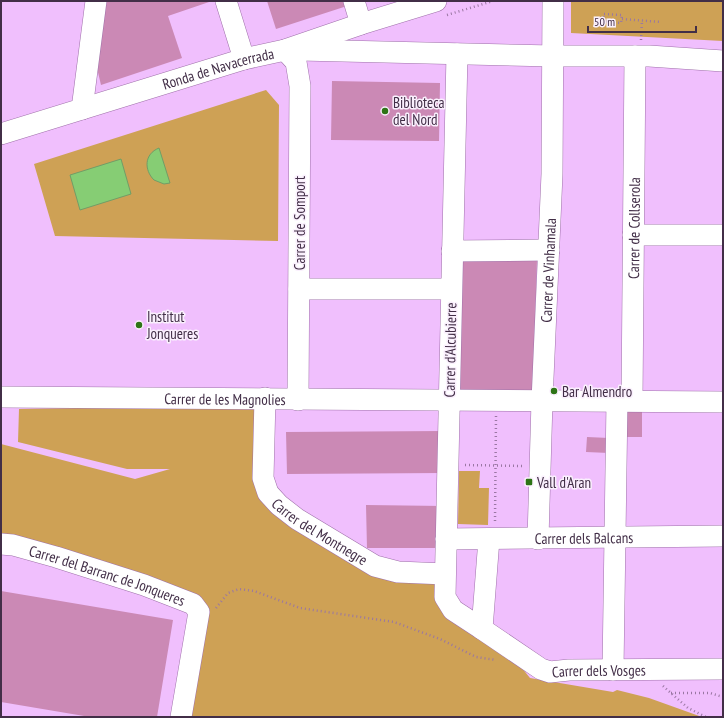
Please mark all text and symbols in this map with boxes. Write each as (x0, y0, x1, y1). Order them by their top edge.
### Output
scale bar (588, 8, 696, 34)
text: 50 m (594, 14, 615, 29)
street label: Ronda de Navacerrada (160, 43, 276, 93)
place label: Biblioteca del Nord (393, 93, 444, 129)
marker: Biblioteca del Nord (380, 106, 390, 116)
street label: Carrer de Somport (290, 176, 309, 270)
street label: Carrer de Collserola (624, 177, 643, 279)
street label: Carrer de Vinhamala (536, 217, 560, 323)
street label: Carrer d'Alcubierre (440, 302, 460, 398)
place label: Institut Jonqueres (146, 307, 198, 343)
marker: Institut Jonqueres (134, 320, 144, 330)
place label: Bar Almendro (562, 382, 632, 401)
marker: Bar Almendro (549, 386, 559, 396)
street label: Carrer de les Magnolies (164, 389, 286, 408)
place label: Vall d'Aran (536, 473, 591, 492)
marker: Vall d'Aran (524, 477, 534, 487)
street label: Carrer del Montnegre (268, 494, 371, 569)
street label: Carrer dels Balcans (535, 527, 633, 548)
street label: Carrer del Barranc de Jonqueres (27, 541, 188, 610)
street label: Carrer dels Vosges (551, 660, 646, 681)

